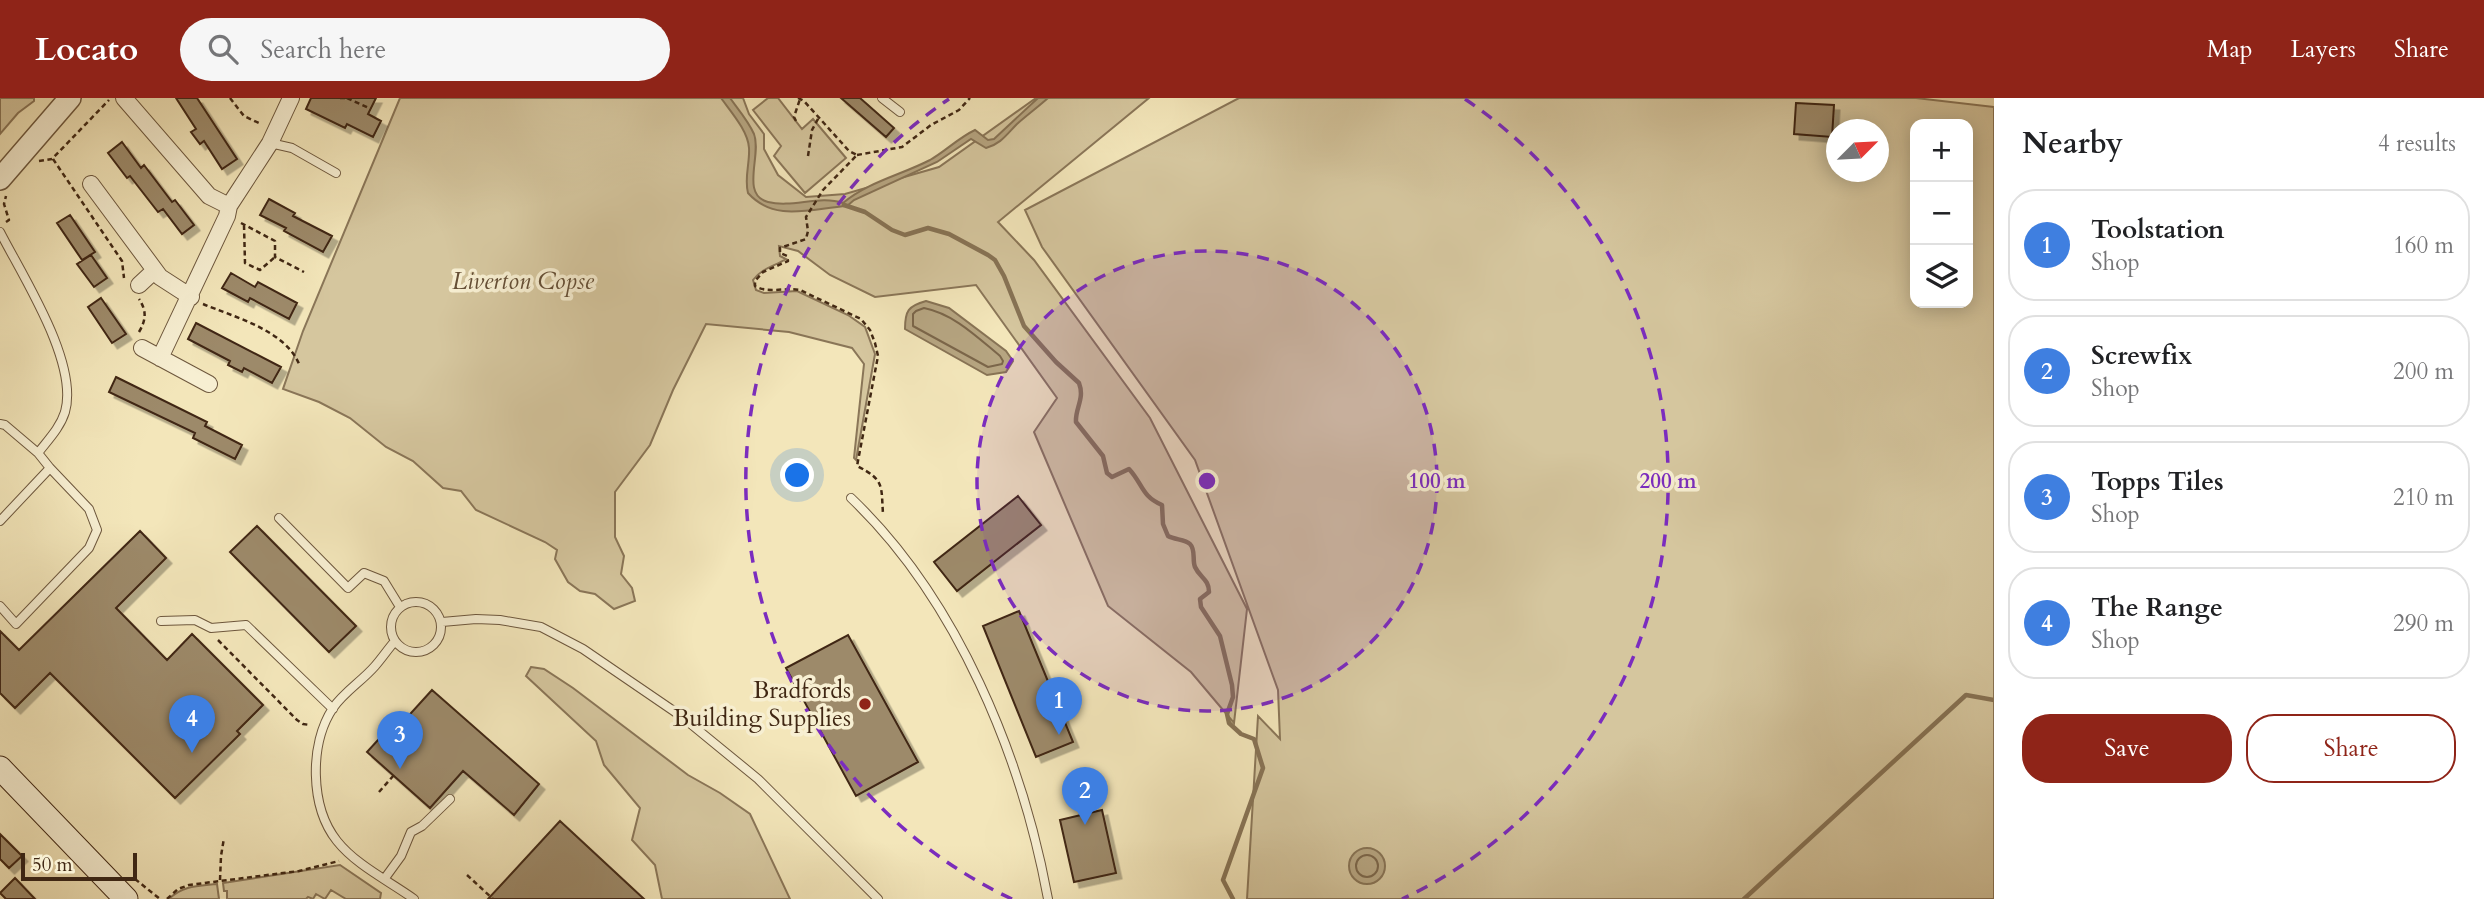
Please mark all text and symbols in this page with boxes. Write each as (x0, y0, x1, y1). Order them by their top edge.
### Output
search box (180, 18, 670, 81)
text: Locato (35, 27, 138, 72)
icon: search (204, 30, 242, 68)
text: Search here (260, 32, 386, 67)
text: Map (2207, 33, 2253, 66)
text: Layers (2291, 33, 2356, 66)
text: Share (2394, 33, 2449, 66)
north arrow (1826, 119, 1889, 182)
map controls (1910, 119, 1973, 308)
button: + (1910, 119, 1973, 182)
text: Nearby (2022, 123, 2123, 164)
text: 4 results (2378, 128, 2456, 159)
button: − (1910, 182, 1973, 245)
text: Toolstation (2091, 212, 2224, 247)
text: 1 (2041, 230, 2053, 261)
text: 160 m (2393, 230, 2454, 261)
button: layers (1910, 245, 1973, 308)
text: Shop (2091, 247, 2140, 278)
park label: Liverton Copse (452, 265, 595, 298)
text: Screwfix (2091, 338, 2192, 373)
text: 2 (2041, 356, 2053, 387)
text: 200 m (2393, 356, 2454, 387)
text: Shop (2091, 373, 2140, 404)
your location (780, 458, 814, 492)
text: Topps Tiles (2091, 464, 2224, 499)
text: 100 m (1408, 467, 1466, 496)
text: 200 m (1639, 467, 1697, 496)
centre of rings (1195, 469, 1219, 493)
text: 3 (2041, 482, 2053, 513)
text: 210 m (2393, 482, 2454, 513)
text: Shop (2091, 499, 2140, 530)
text: The Range (2091, 590, 2223, 625)
text: 4 (2041, 608, 2053, 639)
text: 290 m (2393, 608, 2454, 639)
text: Shop (2091, 625, 2140, 656)
place label: Bradfords Building Supplies (673, 674, 851, 735)
pin: 1 (1036, 677, 1082, 735)
pin: 4 (169, 695, 215, 753)
marker: Bradfords Building Supplies (857, 696, 873, 712)
pin: 3 (377, 711, 423, 769)
button: Save (2022, 714, 2232, 783)
button: Share (2246, 714, 2456, 783)
pin: 2 (1062, 767, 1108, 825)
scale bar (21, 850, 136, 882)
text: 50 m (32, 852, 73, 878)

